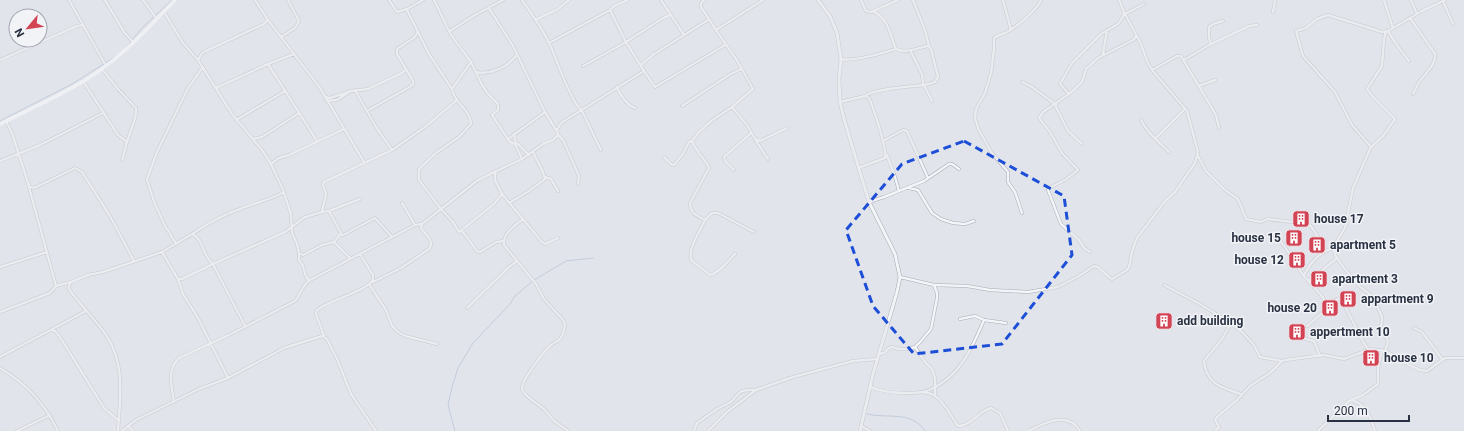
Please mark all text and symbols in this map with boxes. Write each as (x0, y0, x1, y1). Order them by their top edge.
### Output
north arrow (8, 8, 48, 48)
text: N (12, 26, 27, 39)
building icon: house 17 (1291, 209, 1311, 229)
place label: house 17 (1314, 212, 1364, 226)
building icon: house 15 (1284, 228, 1304, 248)
place label: house 15 (1231, 231, 1281, 245)
building icon: apartment 5 (1307, 235, 1327, 255)
place label: apartment 5 (1330, 238, 1396, 252)
building icon: house 12 (1287, 250, 1307, 270)
place label: house 12 (1234, 253, 1284, 267)
building icon: apartment 3 (1309, 269, 1329, 289)
place label: apartment 3 (1332, 272, 1398, 286)
building icon: appartment 9 (1338, 289, 1358, 309)
place label: appartment 9 (1361, 292, 1434, 306)
building icon: house 20 (1320, 298, 1340, 318)
place label: house 20 (1267, 301, 1317, 315)
building icon: add building (1154, 311, 1174, 331)
place label: add building (1177, 314, 1243, 328)
building icon: appertment 10 (1287, 322, 1307, 342)
place label: appertment 10 (1310, 325, 1390, 339)
building icon: house 10 (1361, 348, 1381, 368)
place label: house 10 (1384, 351, 1434, 365)
scale bar (1328, 397, 1409, 423)
text: 200 m (1334, 404, 1368, 418)

